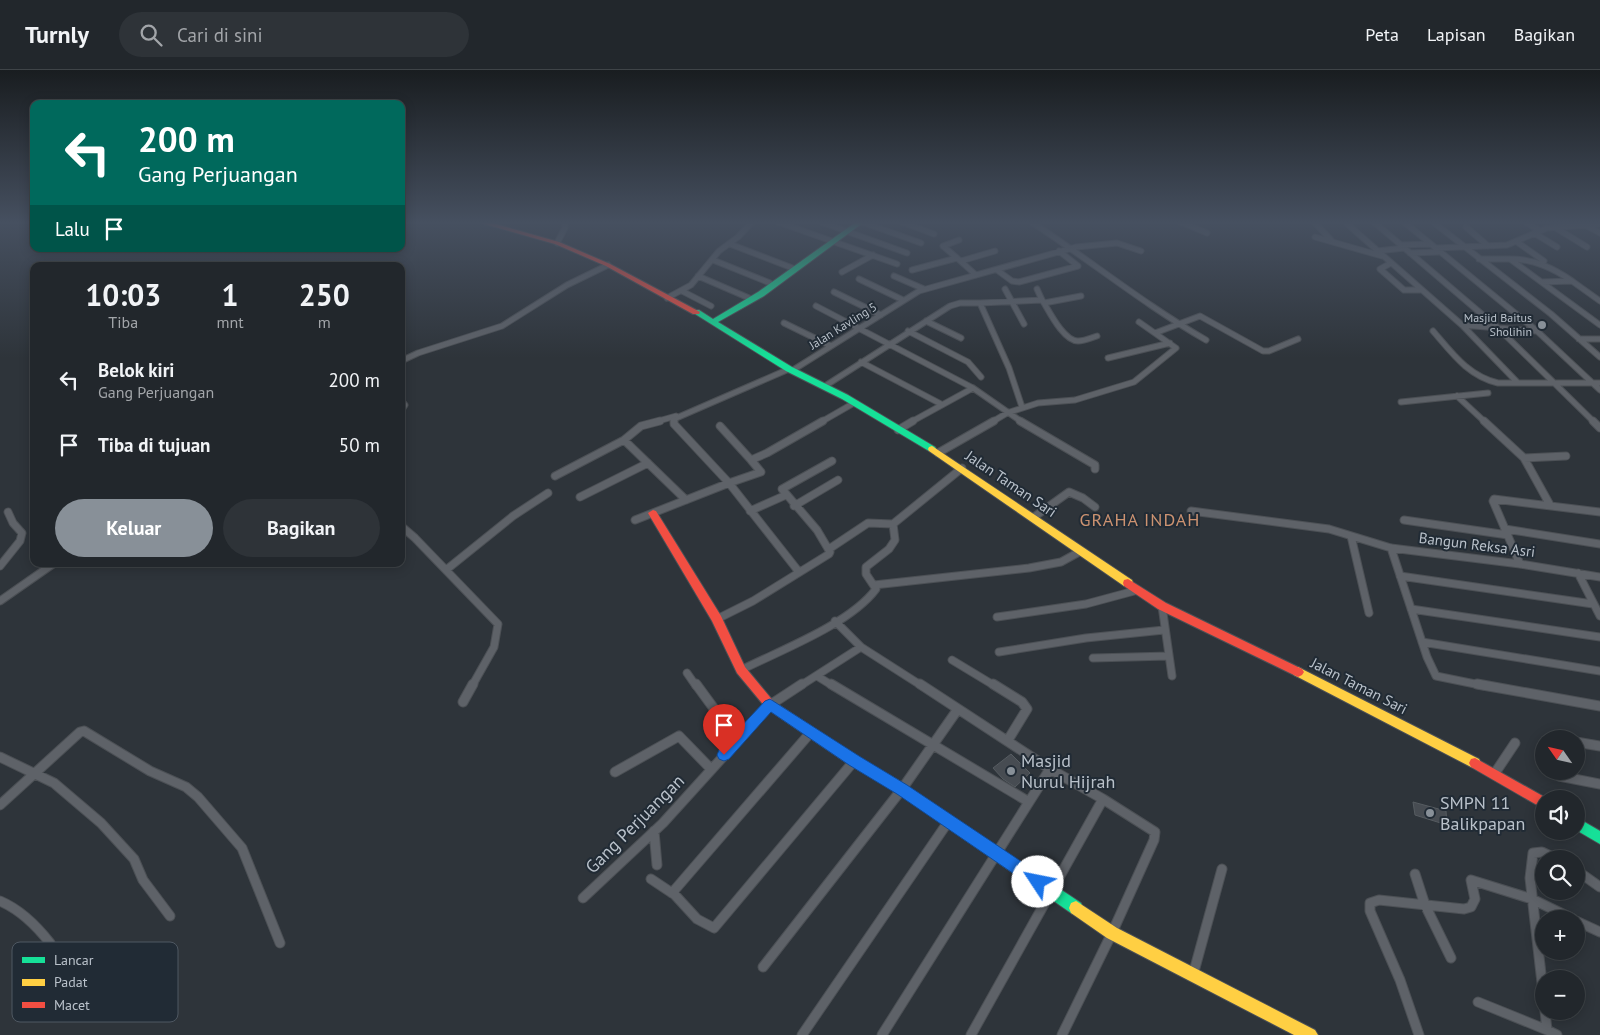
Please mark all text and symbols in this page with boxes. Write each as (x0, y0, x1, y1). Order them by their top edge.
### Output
search box (119, 12, 469, 57)
text: Turnly (25, 19, 89, 50)
icon: search (137, 21, 165, 49)
text: Cari di sini (177, 23, 263, 47)
text: Peta (1365, 23, 1399, 46)
text: Lapisan (1427, 23, 1486, 46)
text: Bagikan (1514, 23, 1575, 46)
text: 200 m (138, 116, 235, 162)
icon: left (55, 120, 120, 185)
text: Gang Perjuangan (138, 160, 298, 188)
icon: arrive (100, 215, 128, 243)
text: Lalu (55, 217, 90, 241)
text: 10:03 (85, 275, 161, 314)
text: 1 (222, 275, 239, 314)
text: 250 (299, 275, 350, 314)
street label: Jalan Kavling 5 (805, 299, 879, 353)
place label: Masjid Baitus Sholihin (1464, 310, 1532, 339)
text: Tiba (108, 312, 138, 332)
text: mnt (216, 312, 244, 332)
text: m (318, 312, 331, 332)
marker: Masjid Baitus Sholihin (1536, 319, 1548, 331)
text: Belok kiri (98, 358, 174, 382)
icon: left (55, 366, 83, 394)
text: 200 m (328, 368, 380, 392)
text: Gang Perjuangan (98, 382, 214, 402)
icon: arrive (55, 431, 83, 459)
text: Tiba di tujuan (98, 433, 210, 457)
text: 50 m (339, 433, 380, 457)
street label: Jalan Taman Sari (961, 446, 1060, 521)
button: Keluar (55, 499, 213, 557)
button: Bagikan (223, 499, 380, 557)
district label: GRAHA INDAH (1080, 508, 1200, 531)
street label: Bangun Reksa Asri (1418, 528, 1536, 561)
street label: Jalan Taman Sari (1307, 653, 1411, 718)
pin (703, 704, 745, 755)
icon: arrive (710, 711, 738, 739)
north arrow (1535, 730, 1585, 780)
map controls (1535, 730, 1585, 1020)
place label: Masjid Nurul Hijrah (1021, 749, 1115, 793)
marker: Masjid Nurul Hijrah (1005, 765, 1017, 777)
street label: Gang Perjuangan (580, 769, 689, 878)
button: sound (1535, 790, 1585, 840)
place label: SMPN 11 Balikpapan (1440, 791, 1525, 835)
marker: SMPN 11 Balikpapan (1424, 807, 1436, 819)
button: search (1535, 850, 1585, 900)
position arrow (1011, 855, 1063, 907)
button: + (1535, 910, 1585, 960)
legend (12, 942, 178, 1022)
text: Lancar (54, 951, 94, 969)
button: − (1535, 970, 1585, 1020)
text: Padat (54, 973, 88, 991)
text: Macet (54, 996, 90, 1014)

